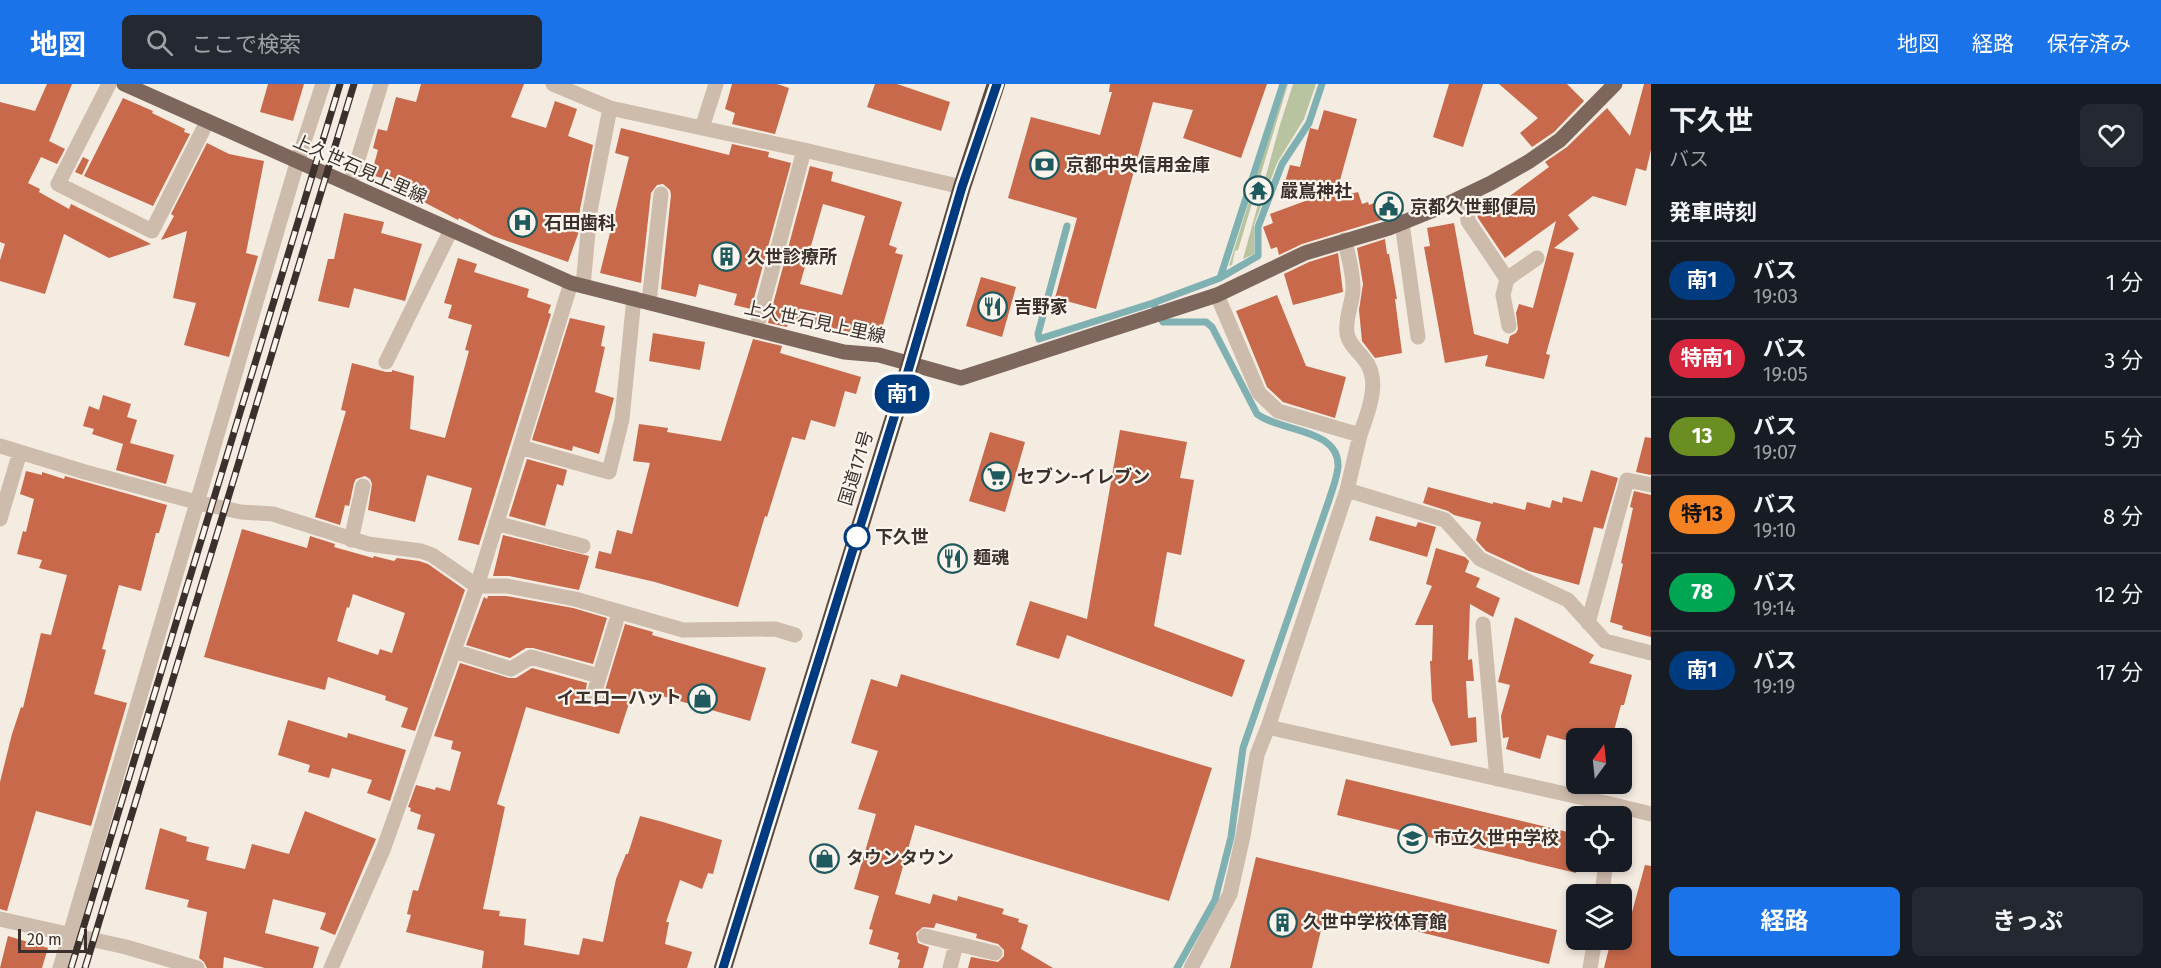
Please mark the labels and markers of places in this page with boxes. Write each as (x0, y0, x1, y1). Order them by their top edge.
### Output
bank icon: 京都中央信用金庫 (1029, 149, 1061, 181)
place label: 京都中央信用金庫 (1066, 154, 1210, 176)
temple icon: 嚴嶌神社 (1243, 175, 1275, 207)
place label: 嚴嶌神社 (1280, 180, 1352, 202)
public building icon: 京都久世郵便局 (1373, 191, 1405, 223)
place label: 京都久世郵便局 (1410, 196, 1536, 218)
hospital icon: 石田歯科 (507, 207, 539, 239)
place label: 石田歯科 (544, 212, 616, 234)
building icon: 久世診療所 (710, 241, 742, 273)
place label: 久世診療所 (747, 246, 837, 268)
restaurant icon: 吉野家 (977, 291, 1009, 323)
place label: 吉野家 (1014, 296, 1068, 318)
supermarket icon: セブン-イレブン (980, 461, 1012, 493)
place label: セブン-イレブン (1017, 466, 1150, 488)
marker: 下久世 (844, 524, 870, 550)
place label: 下久世 (875, 526, 929, 548)
restaurant icon: 麺魂 (936, 542, 968, 574)
place label: 麺魂 (973, 547, 1009, 569)
shop icon: イエローハット (687, 682, 719, 714)
place label: イエローハット (557, 687, 682, 709)
school or university icon: 市立久世中学校 (1396, 822, 1428, 854)
place label: 市立久世中学校 (1433, 827, 1559, 849)
shop icon: タウンタウン (809, 842, 841, 874)
place label: タウンタウン (846, 847, 954, 869)
building icon: 久世中学校体育館 (1266, 906, 1298, 938)
place label: 久世中学校体育館 (1303, 911, 1447, 933)

